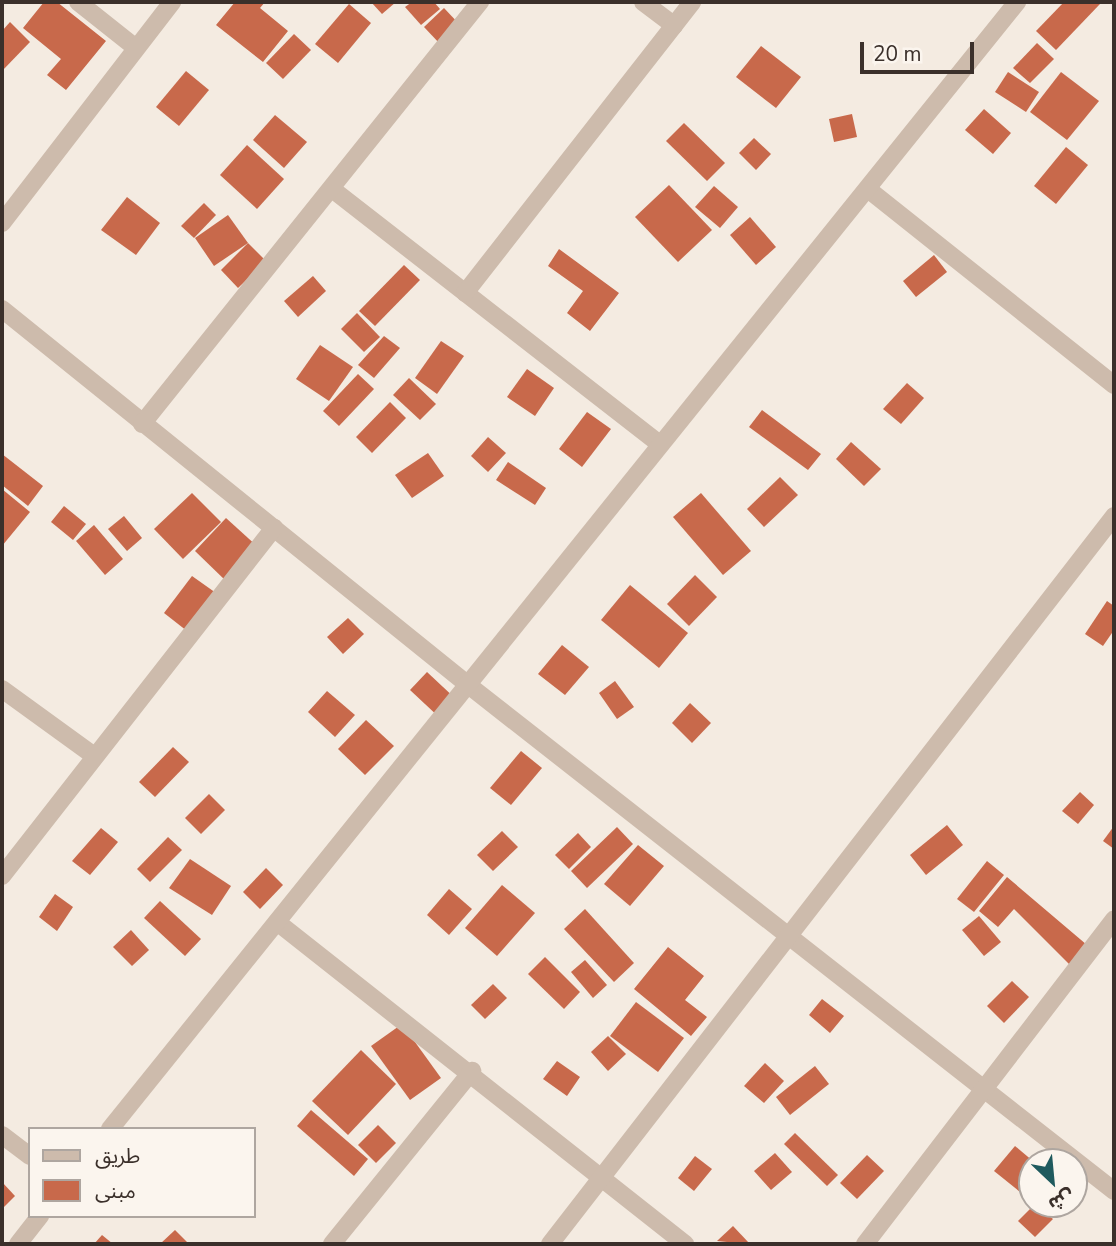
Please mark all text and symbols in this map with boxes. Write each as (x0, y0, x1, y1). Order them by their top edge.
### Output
scale bar (864, 28, 978, 72)
text: 20 m (873, 40, 922, 68)
legend (28, 1127, 256, 1218)
text: طريق (95, 1142, 140, 1170)
north arrow (1018, 1148, 1088, 1218)
text: مبنى (95, 1177, 136, 1205)
text: ش (1044, 1183, 1079, 1217)

